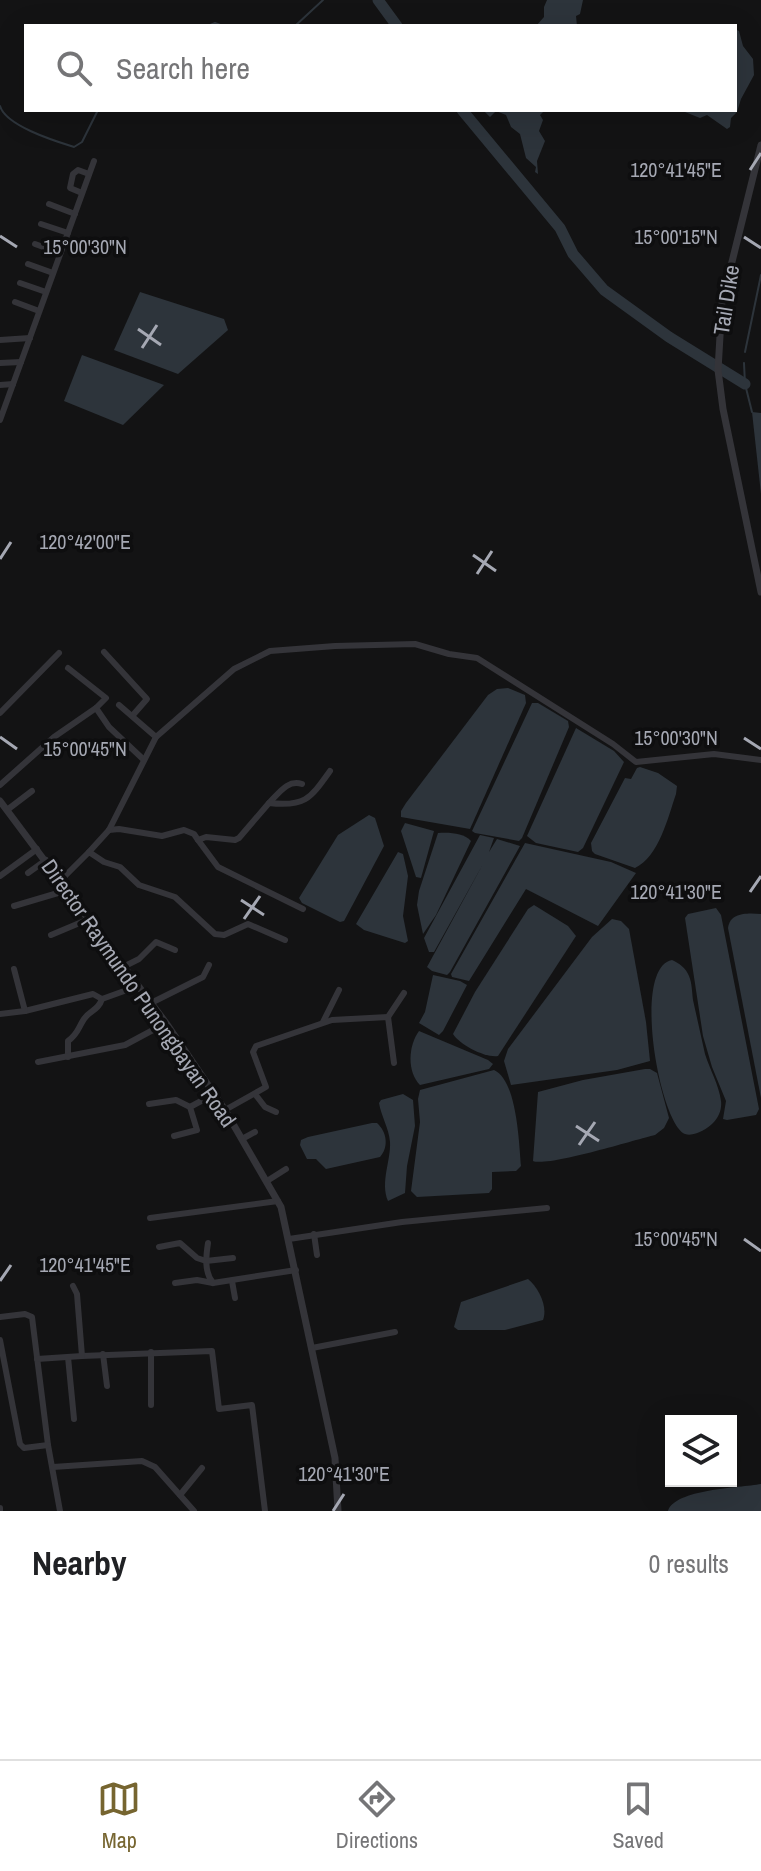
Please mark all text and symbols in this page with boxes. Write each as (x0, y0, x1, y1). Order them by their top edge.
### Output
search box (24, 24, 737, 112)
icon: search (52, 46, 96, 90)
text: Search here (116, 48, 250, 88)
text: 120°41'45"E (630, 156, 722, 183)
text: 15°00'15"N (634, 223, 718, 250)
text: 15°00'30"N (43, 233, 127, 260)
street label: Tail Dike (706, 263, 746, 337)
text: 120°42'00"E (39, 528, 131, 555)
text: 15°00'30"N (634, 724, 718, 751)
text: 15°00'45"N (43, 735, 127, 762)
street label: Director Raymundo Punongbayan Road (35, 853, 243, 1133)
text: 120°41'30"E (630, 878, 722, 905)
text: 15°00'45"N (634, 1225, 718, 1252)
text: 120°41'45"E (39, 1251, 131, 1278)
map controls (665, 1415, 737, 1487)
button: layers (665, 1415, 737, 1487)
text: 120°41'30"E (298, 1460, 390, 1487)
text: Nearby (32, 1540, 127, 1586)
text: 0 results (648, 1546, 729, 1581)
tab: Map (97, 1777, 141, 1855)
tab: Directions (336, 1777, 418, 1855)
tab: Saved (613, 1777, 664, 1855)

